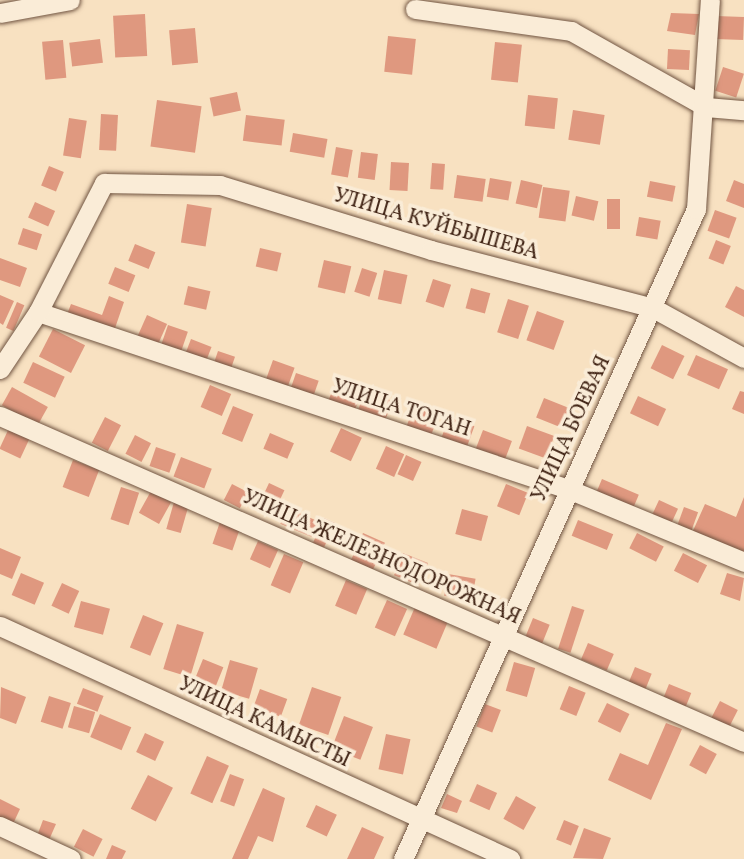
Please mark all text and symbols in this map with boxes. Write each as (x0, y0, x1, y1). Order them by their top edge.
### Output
street label: УЛИЦА КУЙБЫШЕВА (330, 184, 542, 266)
street label: УЛИЦА БОЕВАЯ (527, 352, 617, 506)
street label: УЛИЦА ТОГАН (328, 375, 474, 443)
street label: УЛИЦА ЖЕЛЕЗНОДОРОЖНАЯ (238, 485, 524, 631)
street label: УЛИЦА КАМЫСТЫ (174, 672, 354, 774)

